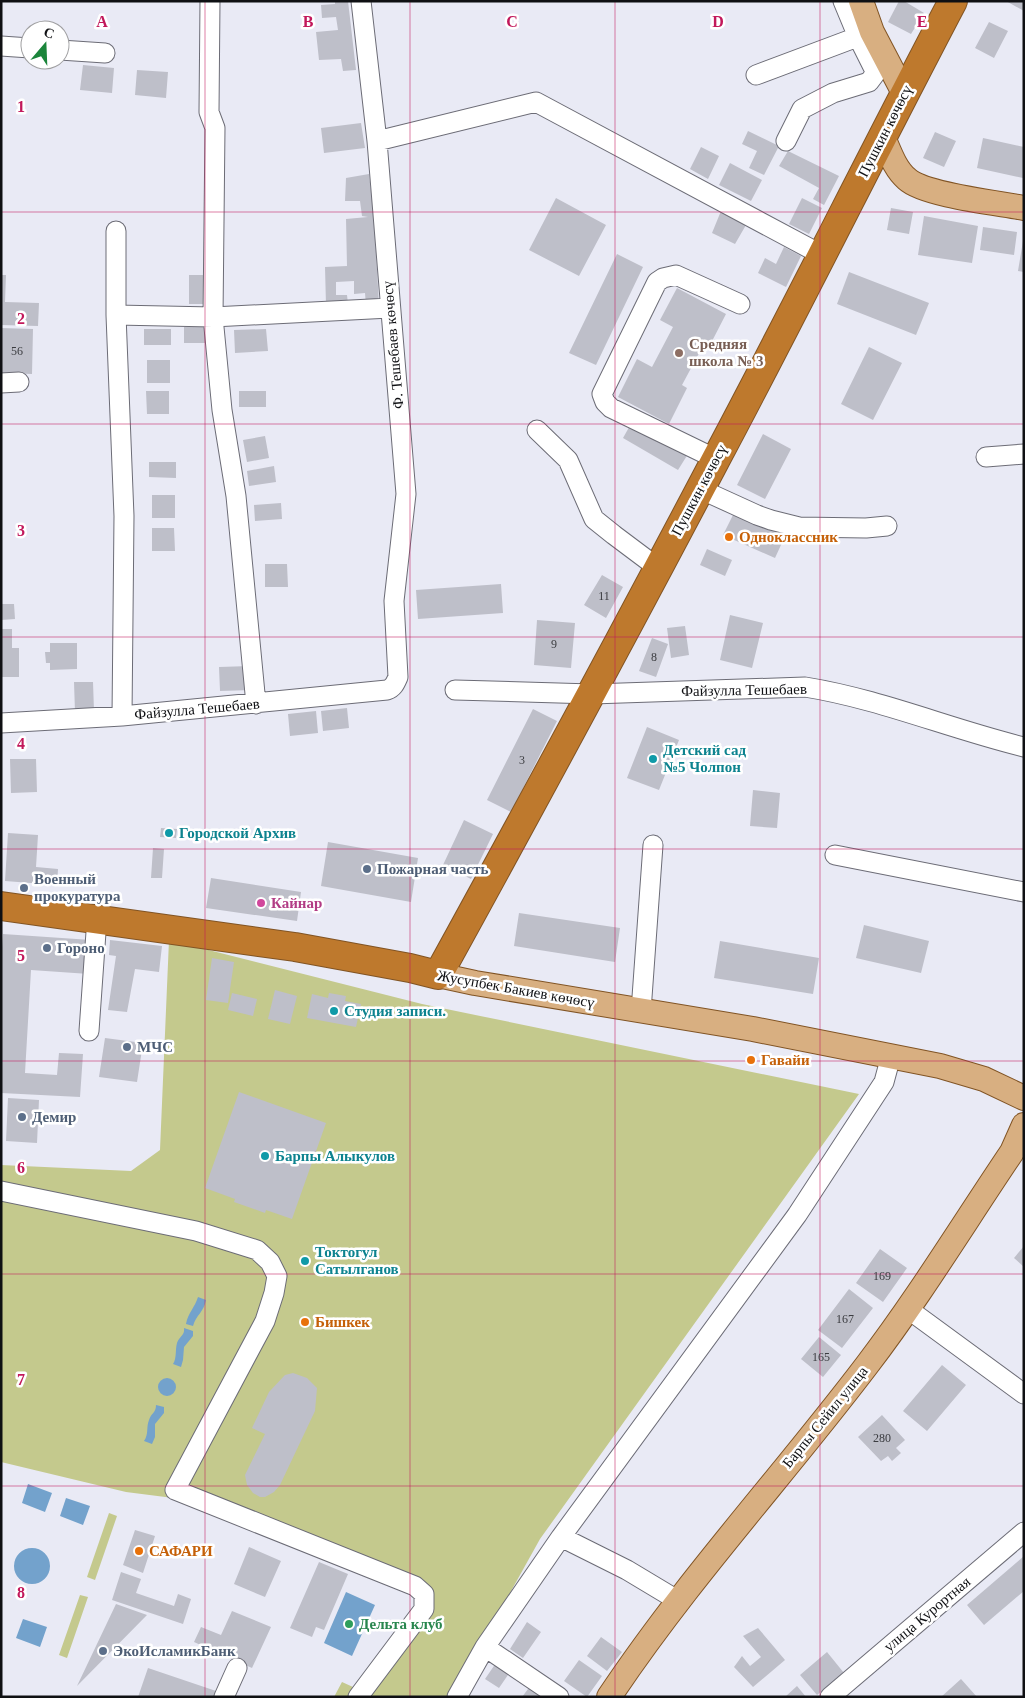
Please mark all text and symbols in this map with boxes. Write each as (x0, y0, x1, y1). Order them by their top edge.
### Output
text: A (96, 13, 108, 30)
text: B (303, 13, 314, 30)
text: C (506, 13, 518, 30)
text: D (712, 13, 724, 30)
text: E (917, 13, 927, 30)
north arrow (20, 20, 70, 70)
text: С (42, 24, 56, 42)
street label: Пушкин көчөсү (855, 82, 915, 180)
text: 1 (17, 98, 25, 115)
street label: Ф. Тешебаев көчөсү (379, 280, 407, 410)
text: 2 (17, 310, 25, 327)
place label: Средняя школа № 3 (689, 336, 763, 369)
house number: 56 (11, 344, 23, 358)
marker: Средняя школа № 3 (673, 347, 685, 359)
street label: Пушкин көчөсү (668, 441, 730, 538)
text: 3 (17, 522, 25, 539)
place label: Одноклассник (739, 529, 838, 545)
marker: Одноклассник (723, 531, 735, 543)
house number: 11 (598, 589, 610, 603)
house number: 9 (551, 637, 557, 651)
house number: 8 (651, 650, 657, 664)
street label: Файзулла Тешебаев (681, 681, 807, 699)
street label: Файзулла Тешебаев (134, 696, 260, 722)
text: 4 (17, 735, 25, 752)
place label: Детский сад №5 Чолпон (663, 742, 746, 775)
house number: 3 (519, 753, 525, 767)
marker: Детский сад №5 Чолпон (647, 753, 659, 765)
place label: Городской Архив (179, 825, 296, 841)
marker: Городской Архив (163, 827, 175, 839)
place label: Пожарная часть (377, 861, 489, 877)
marker: Пожарная часть (361, 863, 373, 875)
place label: Военный прокуратура (34, 871, 121, 904)
marker: Военный прокуратура (18, 882, 30, 894)
place label: Кайнар (271, 895, 322, 911)
marker: Кайнар (255, 897, 267, 909)
place label: Гороно (57, 940, 105, 956)
marker: Гороно (41, 942, 53, 954)
text: 5 (17, 947, 25, 964)
street label: Жусупбек Бакиев көчөсү (436, 967, 596, 1011)
place label: Студия записи. (344, 1003, 446, 1019)
marker: Студия записи. (328, 1005, 340, 1017)
place label: МЧС (137, 1039, 173, 1055)
marker: МЧС (121, 1041, 133, 1053)
place label: Гавайи (761, 1052, 810, 1068)
marker: Гавайи (745, 1054, 757, 1066)
place label: Демир (32, 1109, 76, 1125)
marker: Демир (16, 1111, 28, 1123)
place label: Барпы Алыкулов (275, 1148, 395, 1164)
marker: Барпы Алыкулов (259, 1150, 271, 1162)
text: 6 (17, 1159, 25, 1176)
place label: Токтогул Сатылганов (315, 1244, 399, 1277)
marker: Токтогул Сатылганов (299, 1255, 311, 1267)
house number: 169 (873, 1269, 891, 1283)
house number: 167 (836, 1312, 854, 1326)
place label: Бишкек (315, 1314, 370, 1330)
marker: Бишкек (299, 1316, 311, 1328)
house number: 165 (812, 1350, 830, 1364)
street label: Барпы Сейил улица (779, 1363, 871, 1471)
text: 7 (17, 1371, 25, 1388)
house number: 280 (873, 1431, 891, 1445)
place label: САФАРИ (149, 1543, 213, 1559)
marker: САФАРИ (133, 1545, 145, 1557)
street label: улица Курортная (881, 1573, 973, 1655)
text: 8 (17, 1584, 25, 1601)
place label: Дельта клуб (359, 1616, 443, 1632)
marker: Дельта клуб (343, 1618, 355, 1630)
place label: ЭкоИсламикБанк (113, 1643, 236, 1659)
marker: ЭкоИсламикБанк (97, 1645, 109, 1657)

